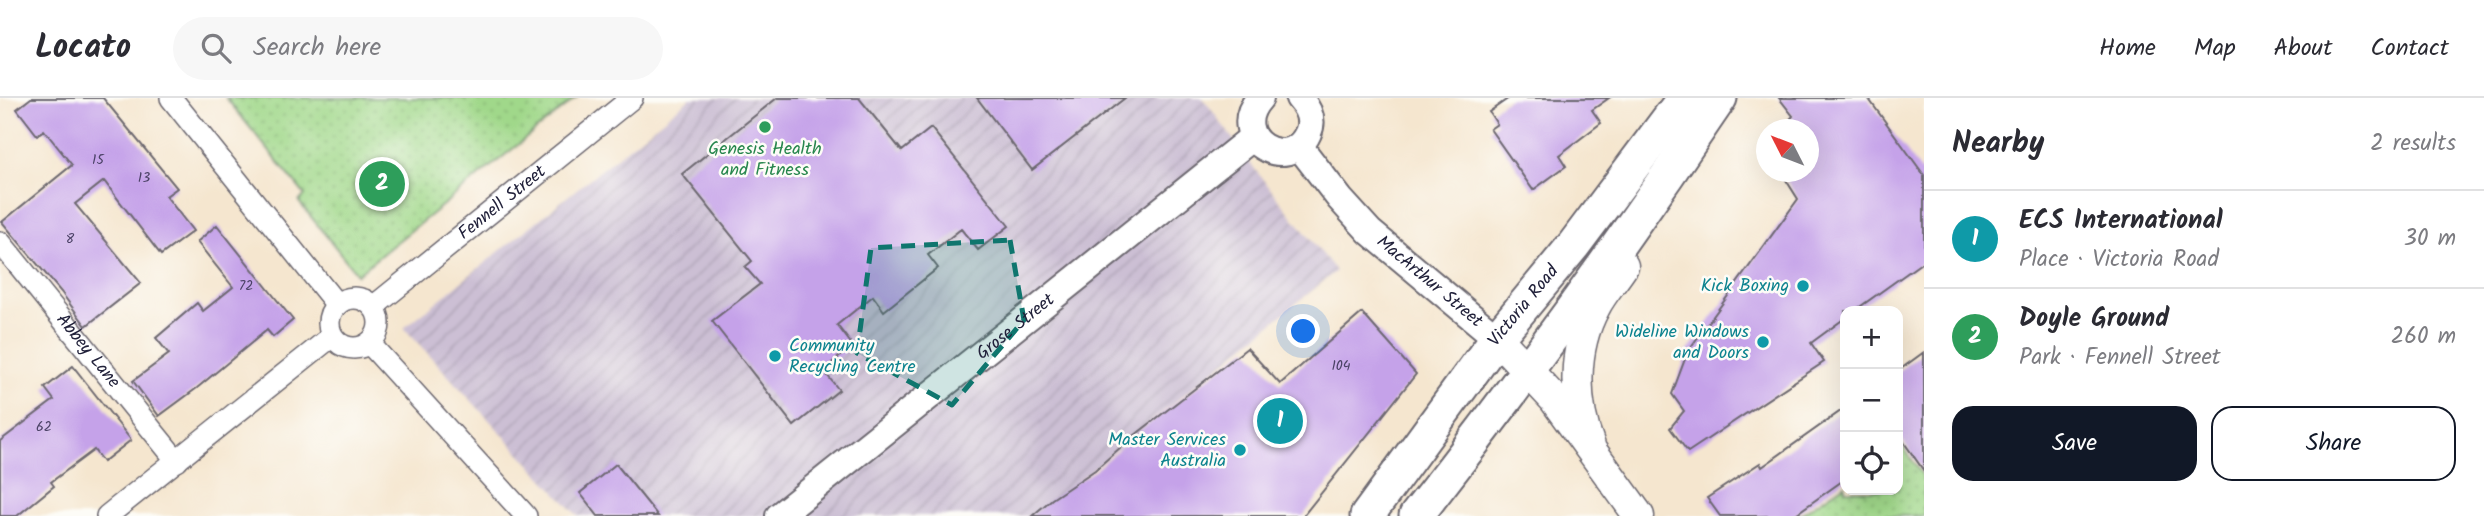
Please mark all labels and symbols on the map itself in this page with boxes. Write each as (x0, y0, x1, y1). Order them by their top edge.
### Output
marker: Genesis Health and Fitness (757, 119, 773, 135)
north arrow (1756, 119, 1819, 182)
place label: Genesis Health and Fitness (708, 135, 822, 185)
house number: 15 (92, 149, 105, 171)
street label: Fennell Street (452, 157, 554, 248)
pin: 2 (359, 158, 405, 210)
house number: 13 (138, 167, 150, 189)
house number: 8 (66, 228, 75, 250)
street label: MacArthur Street (1370, 228, 1490, 336)
street label: Victoria Road (1481, 258, 1567, 353)
place label: Kick Boxing (1701, 272, 1789, 301)
house number: 72 (239, 275, 253, 297)
marker: Kick Boxing (1795, 278, 1811, 294)
street label: Grose Street (970, 286, 1062, 367)
street label: Abbey Lane (49, 307, 127, 395)
your location (1286, 314, 1320, 348)
place label: Wideline Windows and Doors (1615, 318, 1749, 368)
place label: Community Recycling Centre (789, 332, 916, 382)
marker: Wideline Windows and Doors (1755, 334, 1771, 350)
marker: Community Recycling Centre (767, 348, 783, 364)
house number: 104 (1331, 355, 1351, 377)
pin: 1 (1257, 395, 1303, 447)
house number: 62 (36, 416, 52, 438)
place label: Master Services Australia (1108, 426, 1226, 476)
marker: Master Services Australia (1232, 442, 1248, 458)

